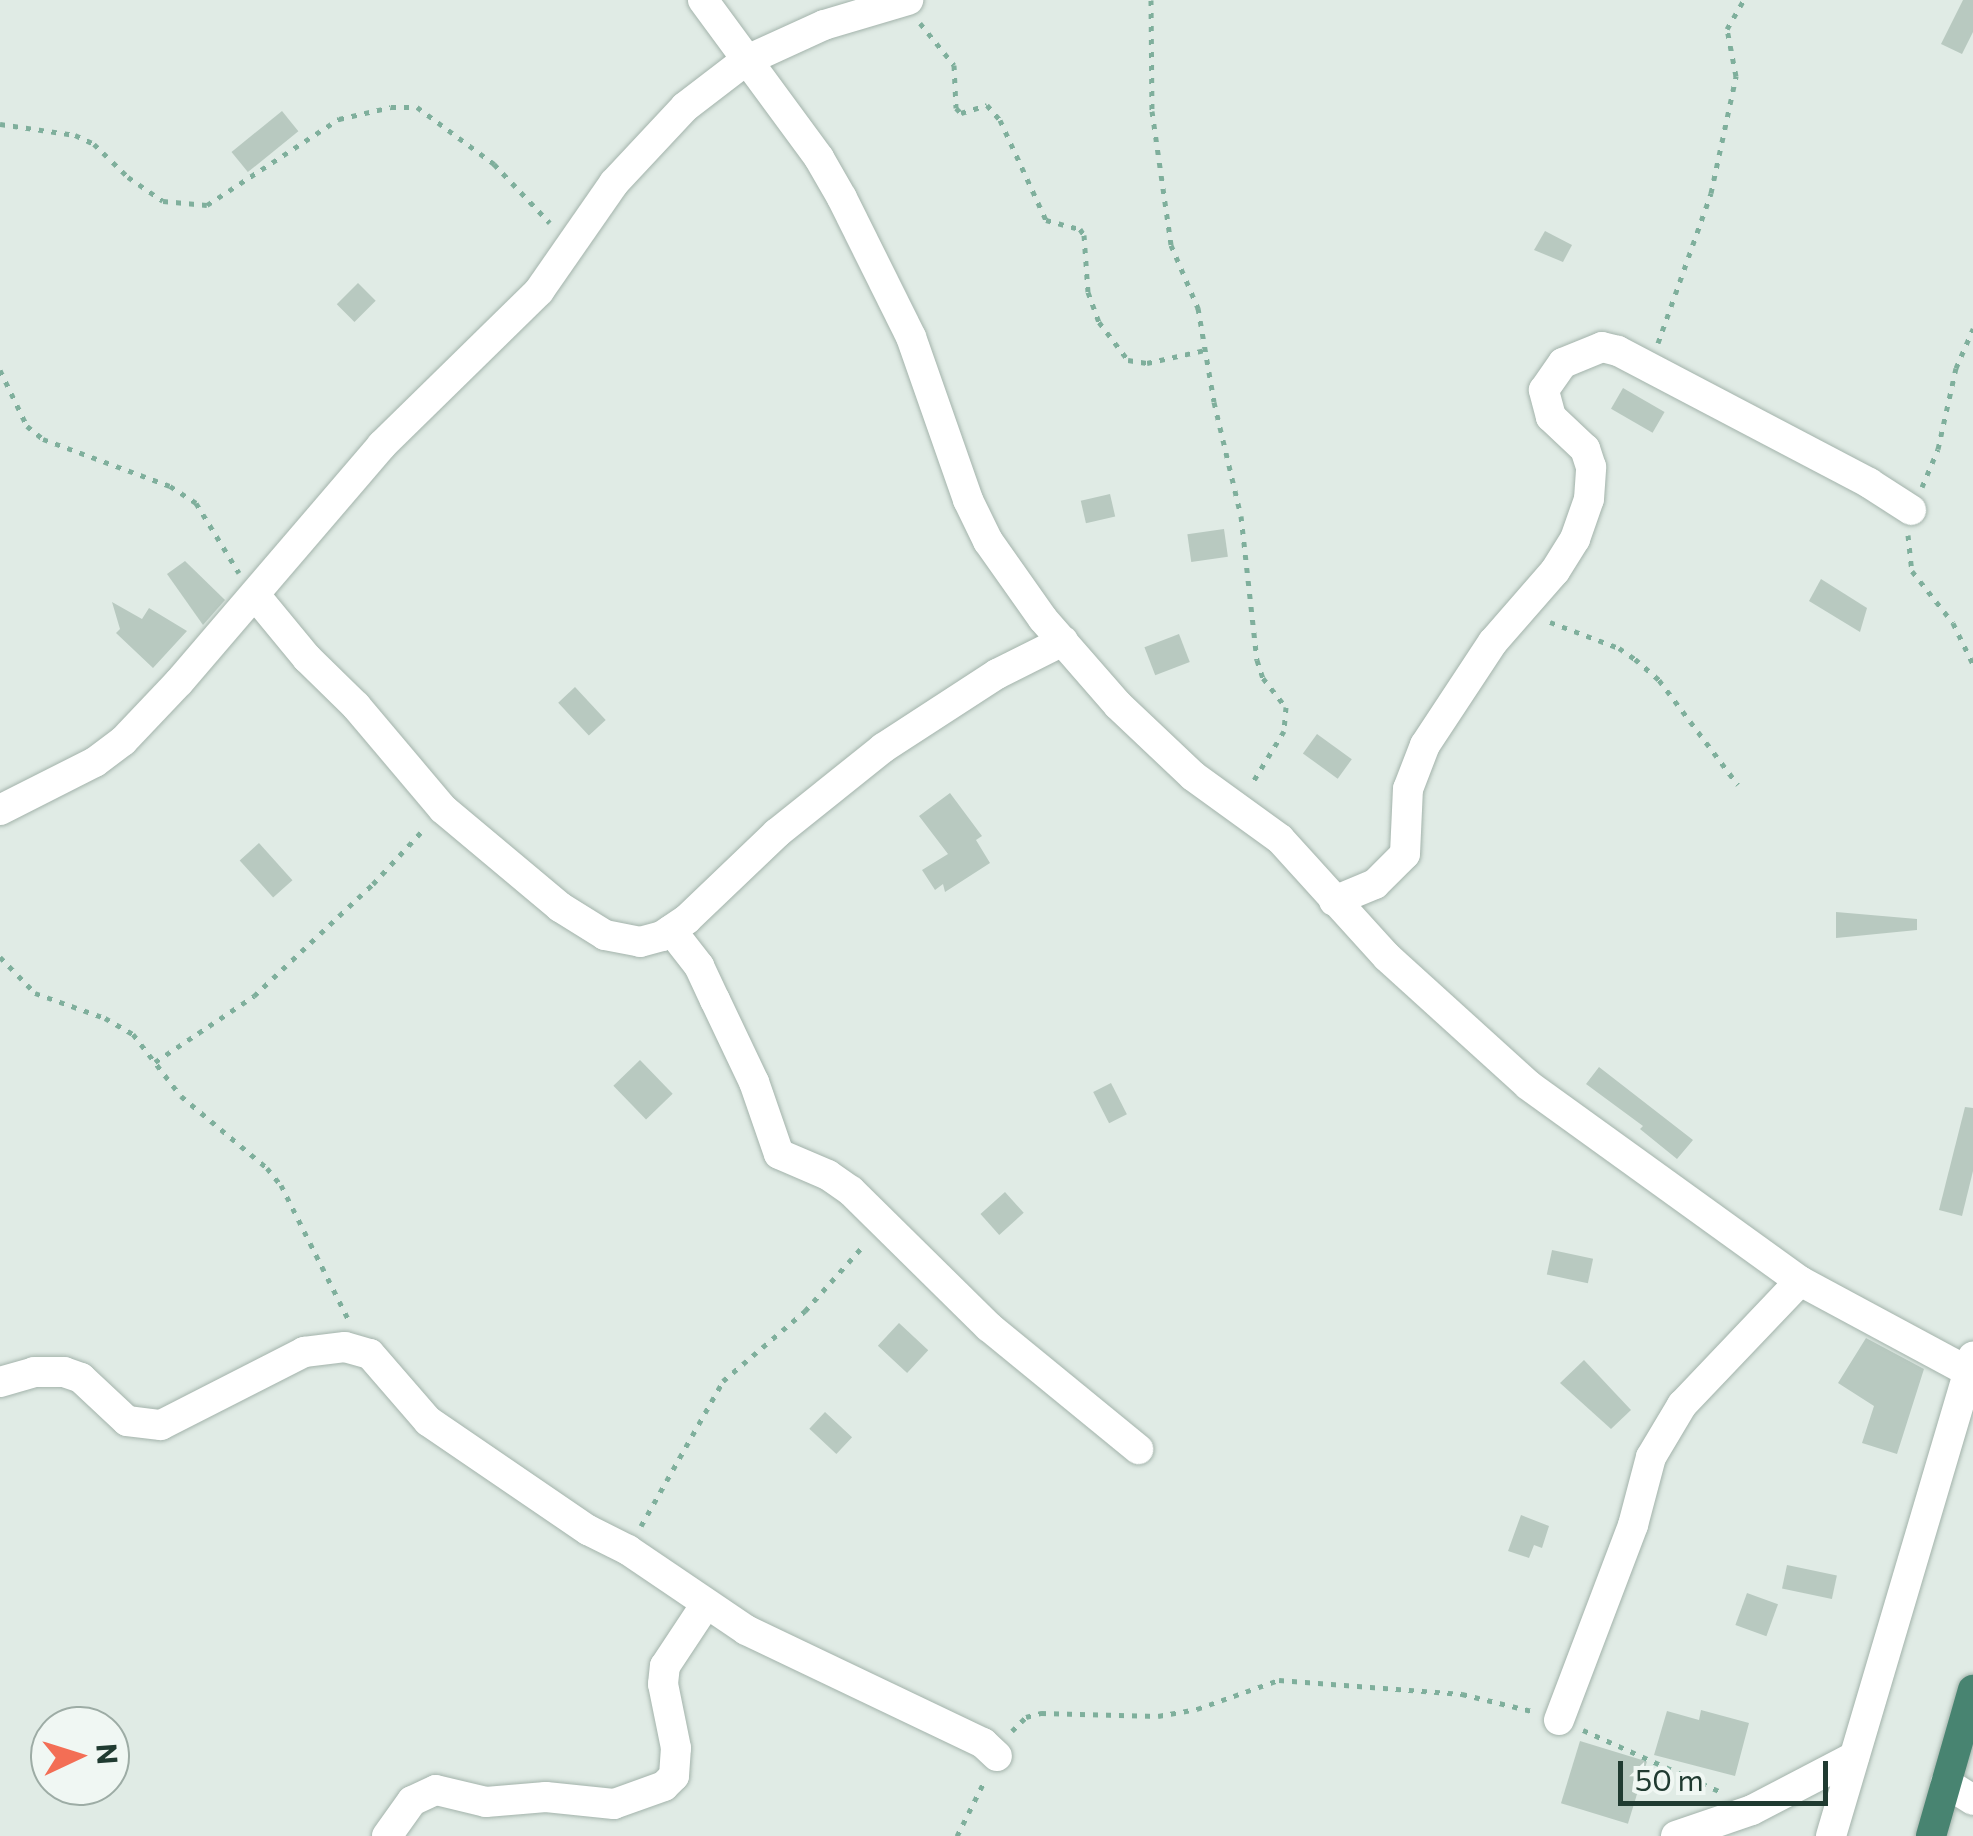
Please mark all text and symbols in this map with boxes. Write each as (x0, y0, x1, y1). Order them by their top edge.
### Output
north arrow (30, 1706, 130, 1806)
scale bar (1623, 1741, 1833, 1803)
text: N (90, 1742, 126, 1766)
text: 50 m (1635, 1760, 1704, 1797)

